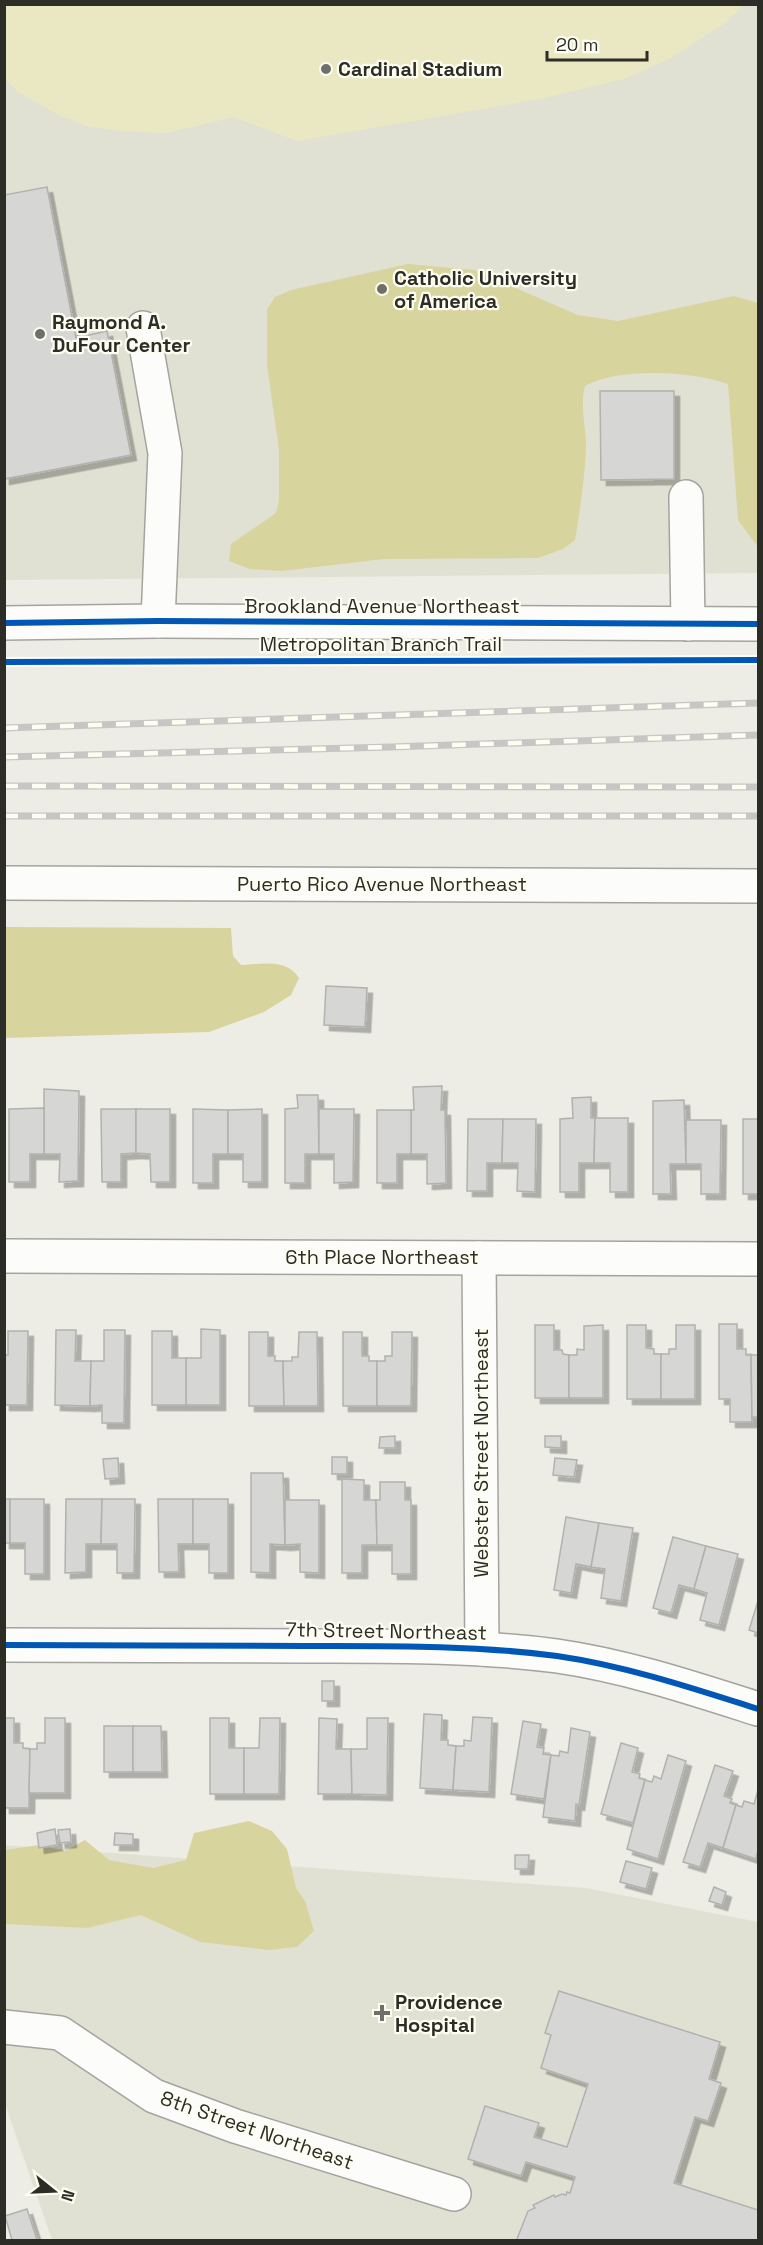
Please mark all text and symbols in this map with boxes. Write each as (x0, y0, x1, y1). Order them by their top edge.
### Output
scale bar (547, 24, 648, 62)
text: 20 m (556, 33, 599, 56)
place label: Cardinal Stadium (338, 56, 502, 82)
marker: Cardinal Stadium (319, 62, 333, 76)
place label: Catholic University of America (394, 265, 577, 314)
marker: Catholic University of America (375, 282, 389, 296)
place label: Raymond A. DuFour Center (52, 309, 191, 358)
marker: Raymond A. DuFour Center (33, 327, 47, 341)
street label: Brookland Avenue Northeast (244, 593, 520, 619)
street label: Metropolitan Branch Trail (260, 631, 502, 657)
street label: Puerto Rico Avenue Northeast (237, 871, 527, 897)
street label: 6th Place Northeast (285, 1244, 479, 1270)
street label: Webster Street Northeast (468, 1328, 494, 1578)
street label: 7th Street Northeast (285, 1616, 487, 1646)
place label: Providence Hospital (395, 1989, 503, 2038)
marker: Providence Hospital (373, 2004, 391, 2022)
street label: 8th Street Northeast (157, 2085, 357, 2175)
north arrow (24, 2161, 84, 2221)
text: N (56, 2187, 79, 2204)

